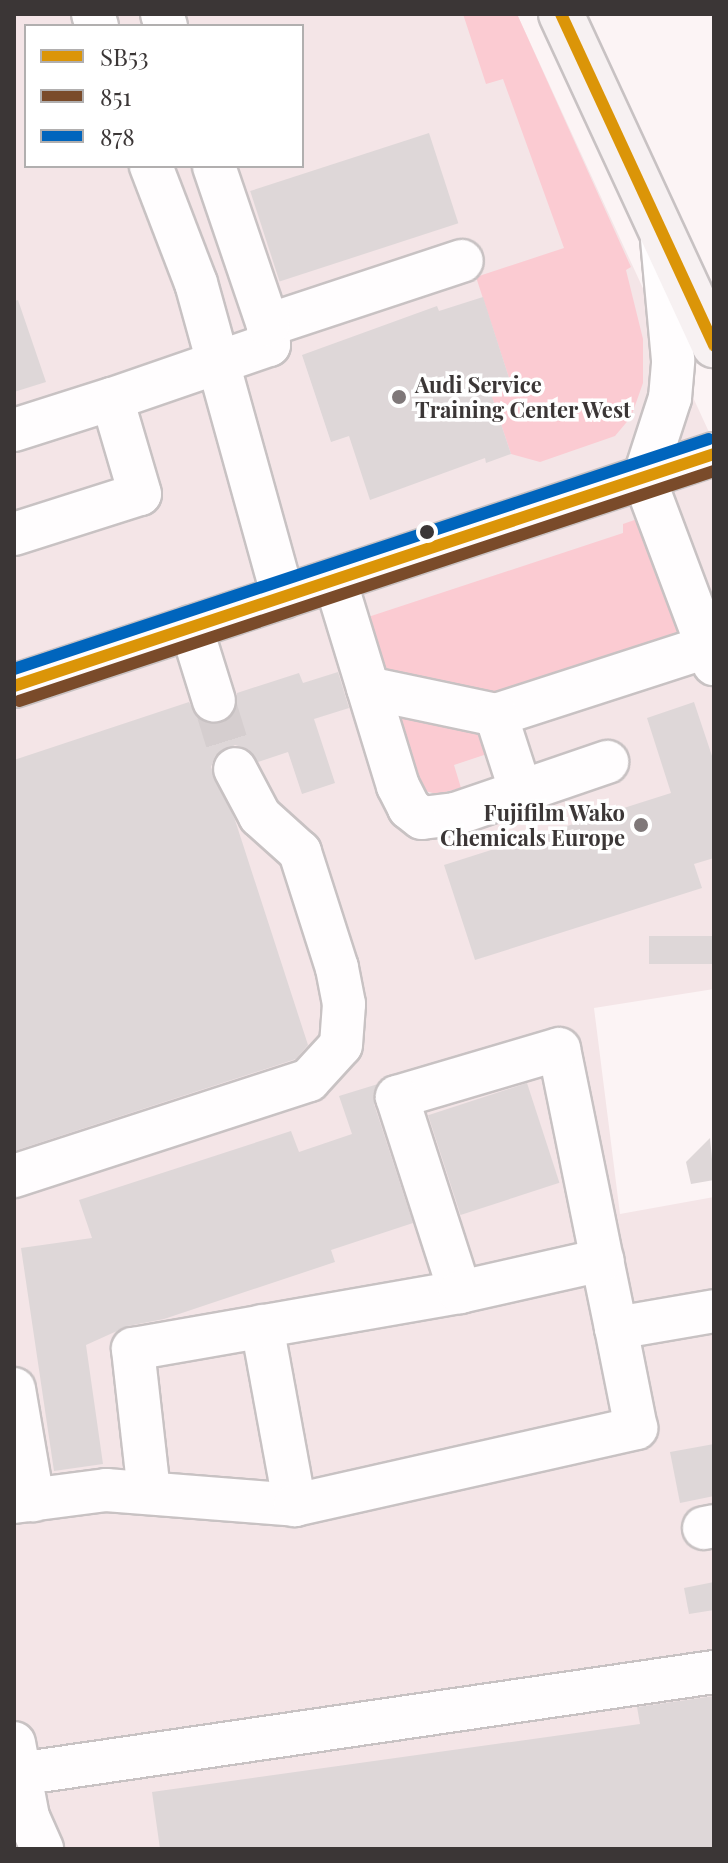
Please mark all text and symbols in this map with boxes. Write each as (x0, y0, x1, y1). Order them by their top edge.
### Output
legend (24, 24, 304, 168)
text: SB53 (100, 40, 149, 72)
text: 851 (100, 80, 131, 112)
text: 878 (100, 120, 135, 152)
place label: Audi Service Training Center West (415, 371, 632, 422)
marker: Audi Service Training Center West (390, 388, 408, 406)
unlabelled marker (419, 524, 435, 540)
place label: Fujifilm Wako Chemicals Europe (440, 799, 625, 850)
marker: Fujifilm Wako Chemicals Europe (632, 816, 650, 834)

